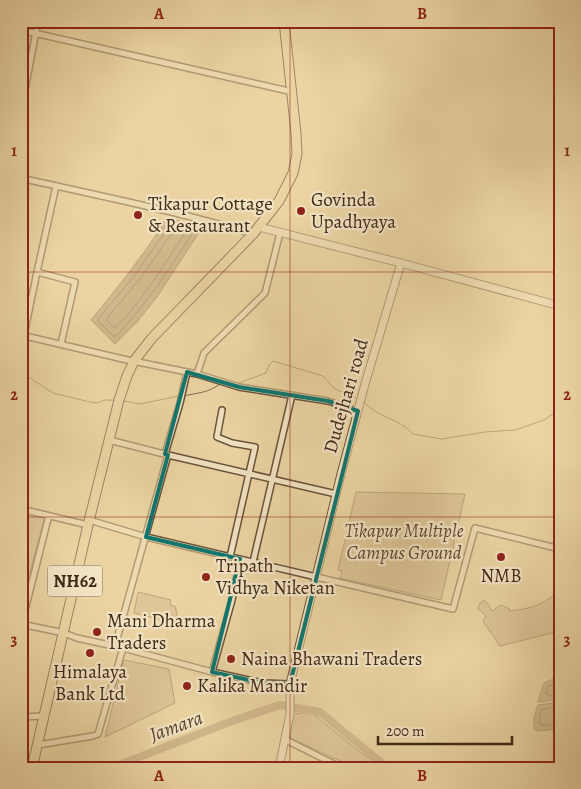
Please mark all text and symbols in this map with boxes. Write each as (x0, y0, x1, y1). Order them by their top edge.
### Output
text: A (153, 3, 165, 25)
text: B (417, 3, 427, 25)
text: 1 (11, 140, 17, 162)
text: 1 (564, 140, 570, 162)
place label: Govinda Upadhyaya (311, 187, 396, 235)
place label: Tikapur Cottage & Restaurant (148, 191, 273, 239)
marker: Govinda Upadhyaya (295, 205, 307, 217)
marker: Tikapur Cottage & Restaurant (132, 209, 144, 221)
street label: Dudejhari road (317, 335, 375, 456)
text: 2 (10, 384, 18, 406)
text: 2 (563, 384, 571, 406)
park label: Tikapur Multiple Campus Ground (344, 518, 464, 566)
marker: NMB (495, 551, 507, 563)
place label: Tripath Vidhya Niketan (215, 553, 335, 601)
place label: NMB (480, 563, 522, 589)
road number: NH62 (48, 566, 102, 596)
marker: Tripath Vidhya Niketan (200, 571, 212, 583)
place label: Mani Dharma Traders (107, 608, 216, 656)
marker: Mani Dharma Traders (91, 626, 103, 638)
text: 3 (11, 629, 18, 651)
text: 3 (564, 629, 571, 651)
place label: Naina Bhawani Traders (241, 646, 422, 672)
marker: Himalaya Bank Ltd (84, 647, 96, 659)
marker: Naina Bhawani Traders (225, 653, 237, 665)
place label: Himalaya Bank Ltd (53, 659, 127, 707)
place label: Kalika Mandir (197, 673, 307, 699)
marker: Kalika Mandir (181, 680, 193, 692)
water label: Jamara (145, 704, 206, 748)
scale bar (378, 714, 512, 746)
text: 200 m (386, 721, 425, 741)
text: A (153, 765, 165, 787)
text: B (417, 765, 427, 787)

